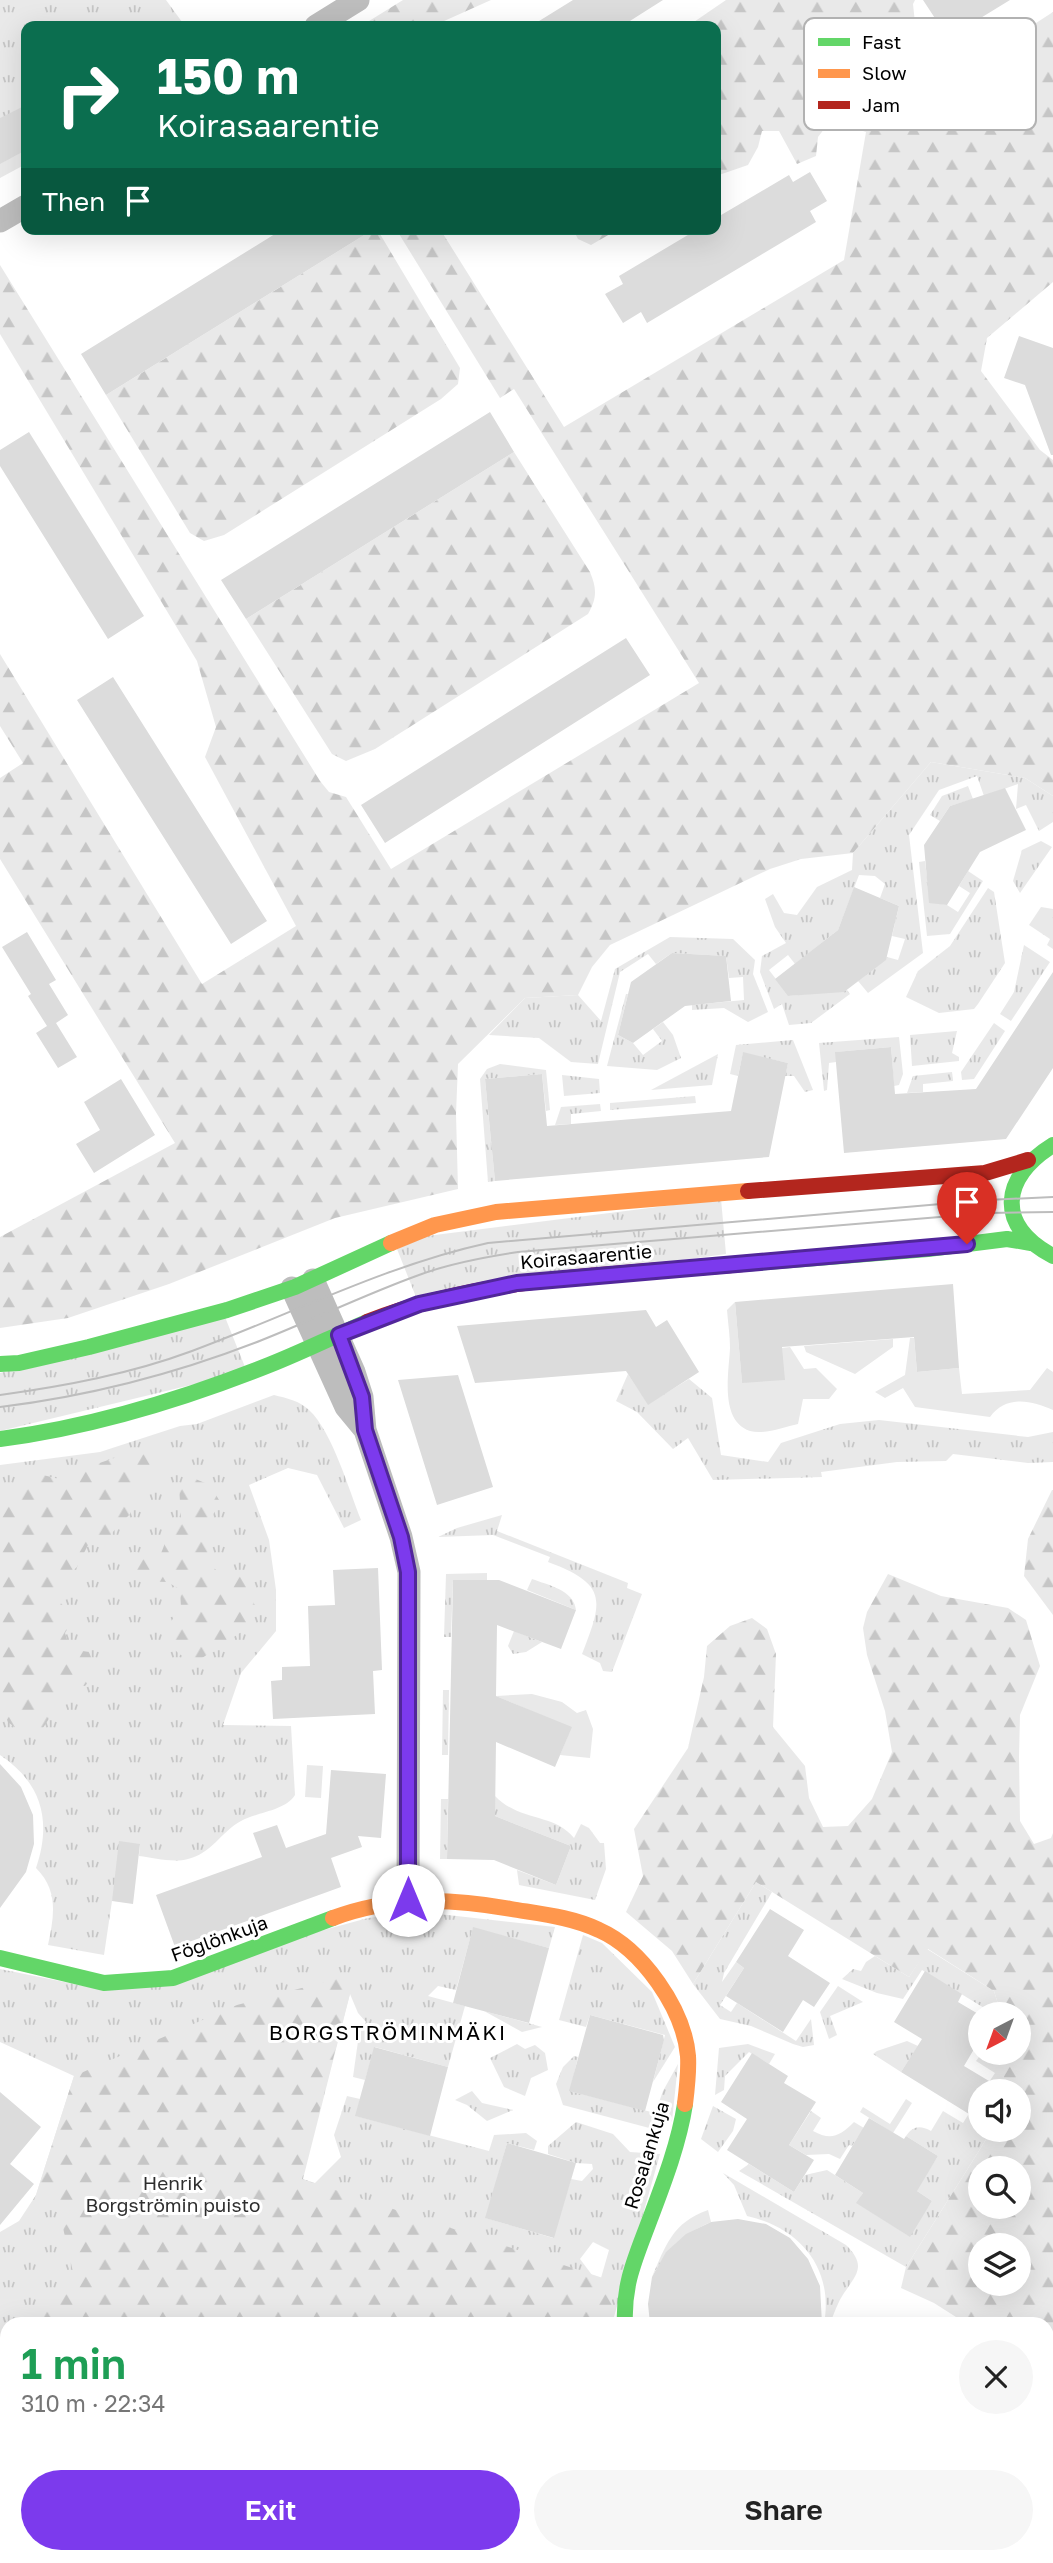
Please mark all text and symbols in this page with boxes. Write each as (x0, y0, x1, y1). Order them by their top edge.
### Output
legend (804, 18, 1036, 130)
text: Fast (862, 30, 901, 53)
text: 150 m (157, 46, 299, 105)
icon: right (42, 49, 133, 140)
text: Slow (862, 61, 907, 84)
text: Jam (862, 93, 900, 116)
text: Koirasaarentie (157, 106, 380, 144)
icon: arrive (119, 182, 157, 220)
text: Then (42, 186, 105, 217)
pin (937, 1172, 997, 1244)
icon: arrive (948, 1183, 986, 1221)
street label: Koirasaarentie (519, 1239, 653, 1273)
position arrow (371, 1863, 445, 1937)
street label: Föglönkuja (168, 1910, 270, 1966)
north arrow (968, 2002, 1031, 2065)
map controls (968, 2002, 1031, 2296)
district label: BORGSTRÖMINMÄKI (269, 2019, 507, 2045)
button: sound (968, 2079, 1031, 2142)
street label: Rosalankuja (619, 2098, 673, 2212)
button: search (968, 2156, 1031, 2219)
park label: Henrik Borgströmin puisto (85, 2171, 261, 2216)
button: layers (968, 2233, 1031, 2296)
text: 1 min (21, 2338, 126, 2388)
button: close (959, 2340, 1033, 2414)
text: 310 m · 22:34 (21, 2389, 165, 2417)
button: Exit (21, 2470, 520, 2550)
button: Share (534, 2470, 1033, 2550)

